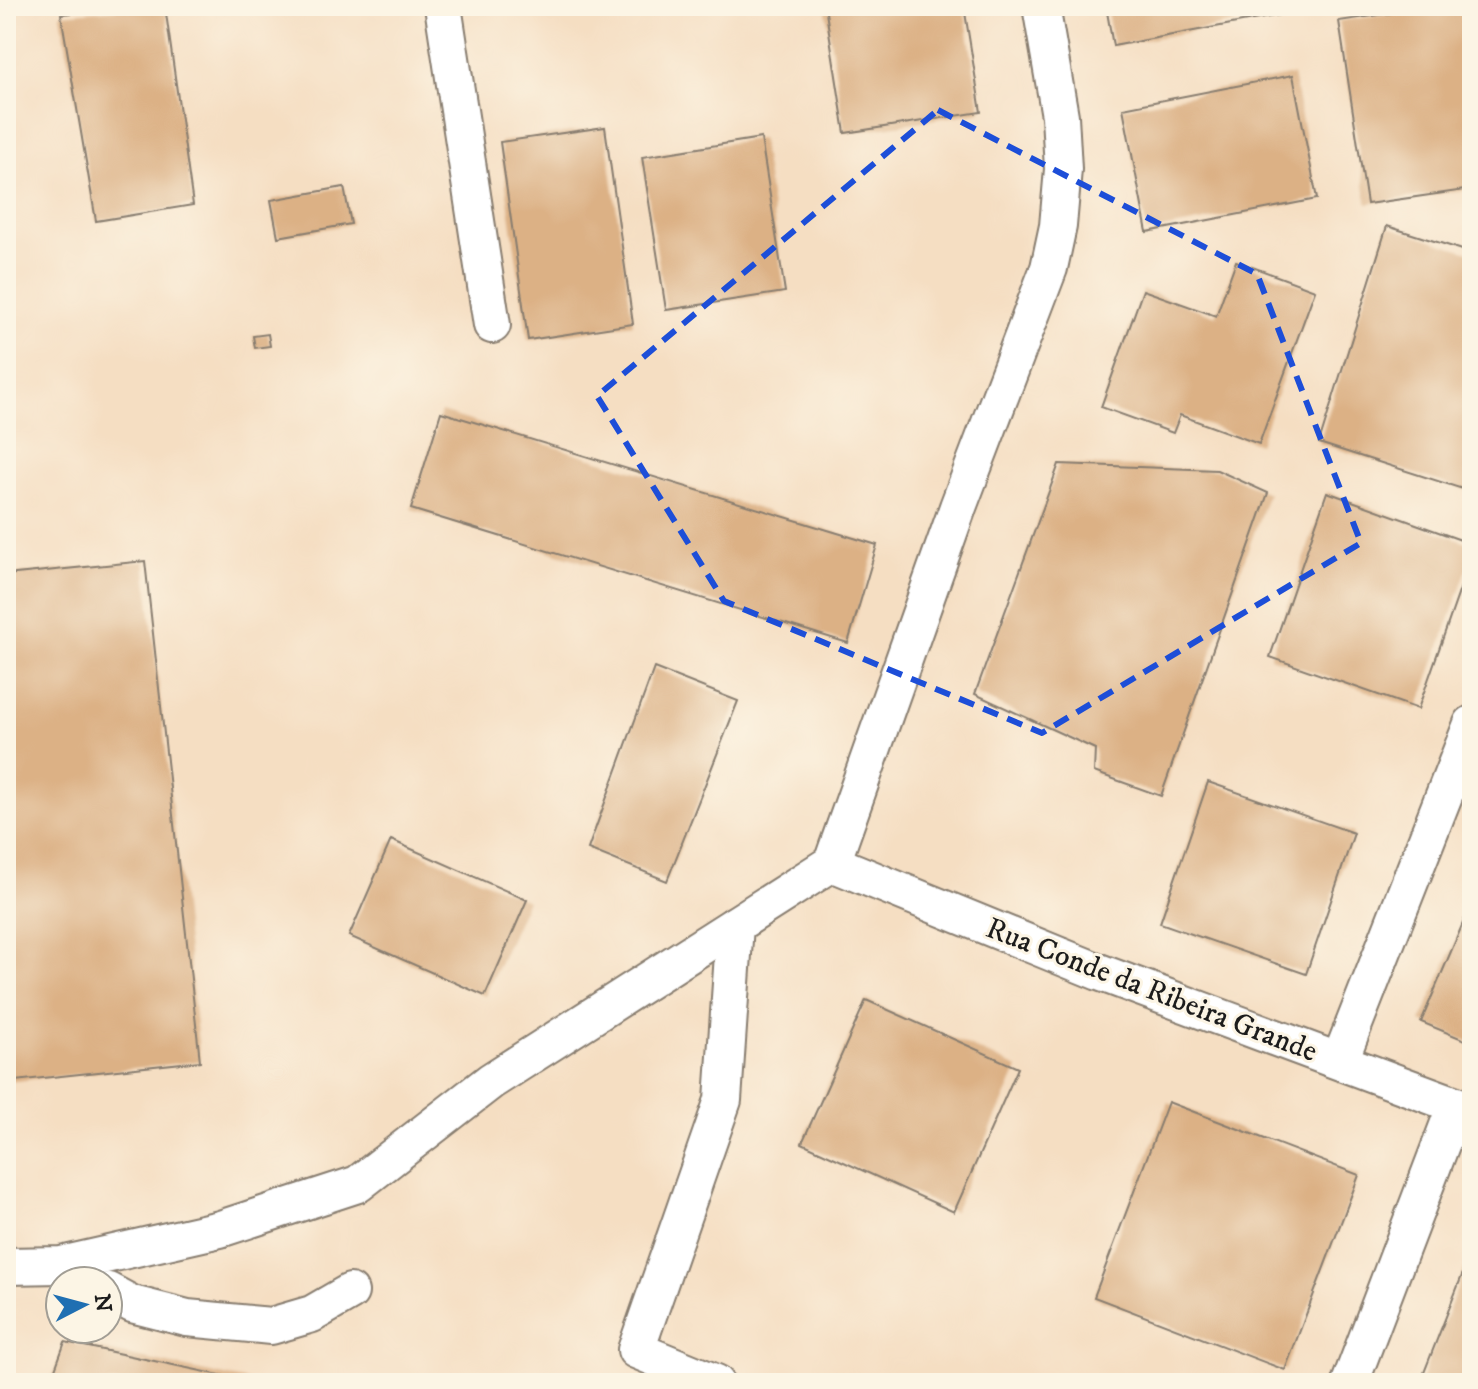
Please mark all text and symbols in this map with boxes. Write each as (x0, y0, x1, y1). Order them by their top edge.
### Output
street label: Rua Conde da Ribeira Grande (981, 910, 1322, 1071)
north arrow (44, 1265, 124, 1345)
text: N (88, 1293, 117, 1313)

